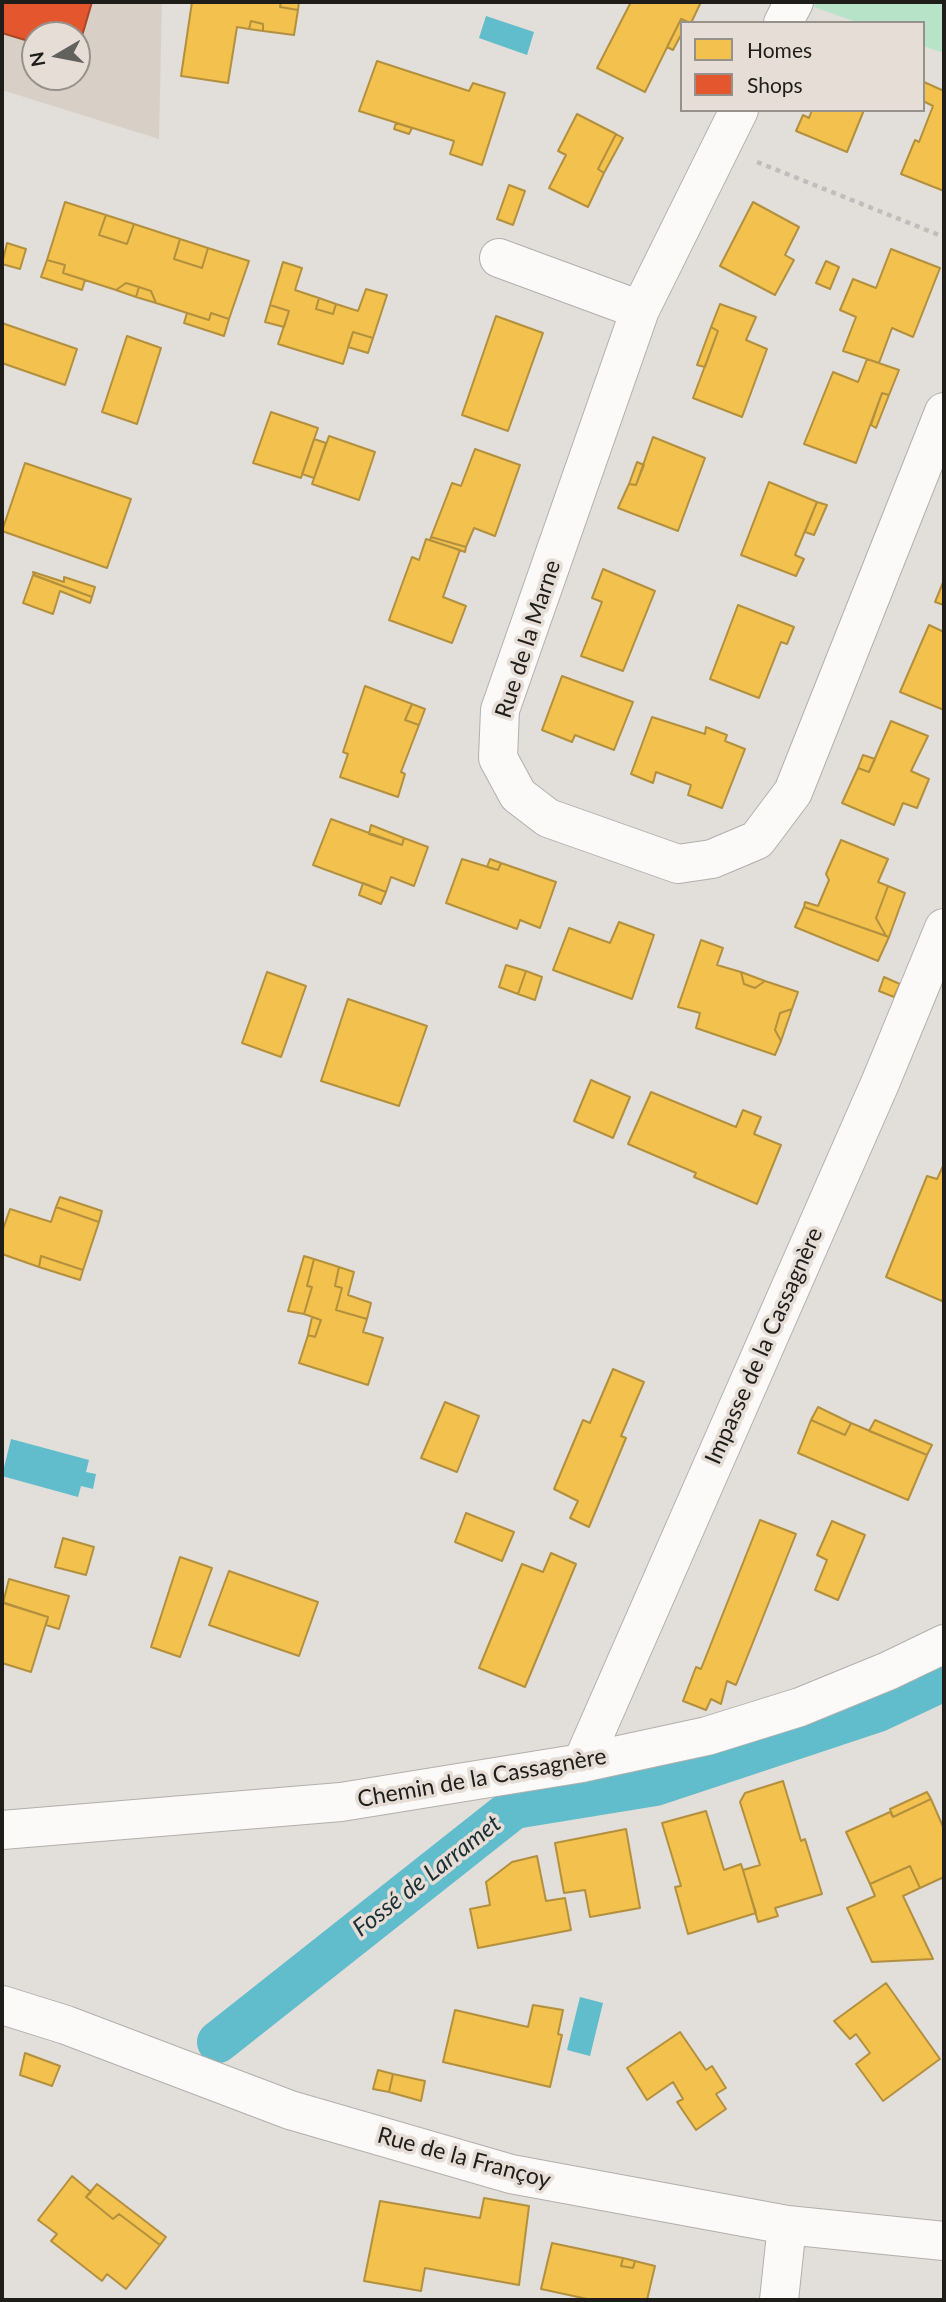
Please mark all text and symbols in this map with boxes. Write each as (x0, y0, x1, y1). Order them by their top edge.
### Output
north arrow (21, 21, 91, 91)
legend (680, 21, 925, 112)
text: Homes (747, 37, 812, 62)
text: N (24, 50, 49, 69)
text: Shops (747, 72, 803, 97)
street label: Rue de la Marne (489, 557, 567, 721)
street label: Impasse de la Cassagnère (699, 1223, 829, 1469)
street label: Chemin de la Cassagnère (355, 1743, 609, 1813)
water label: Fossé de Larramet (347, 1809, 507, 1943)
street label: Rue de la Françoy (374, 2122, 554, 2194)

